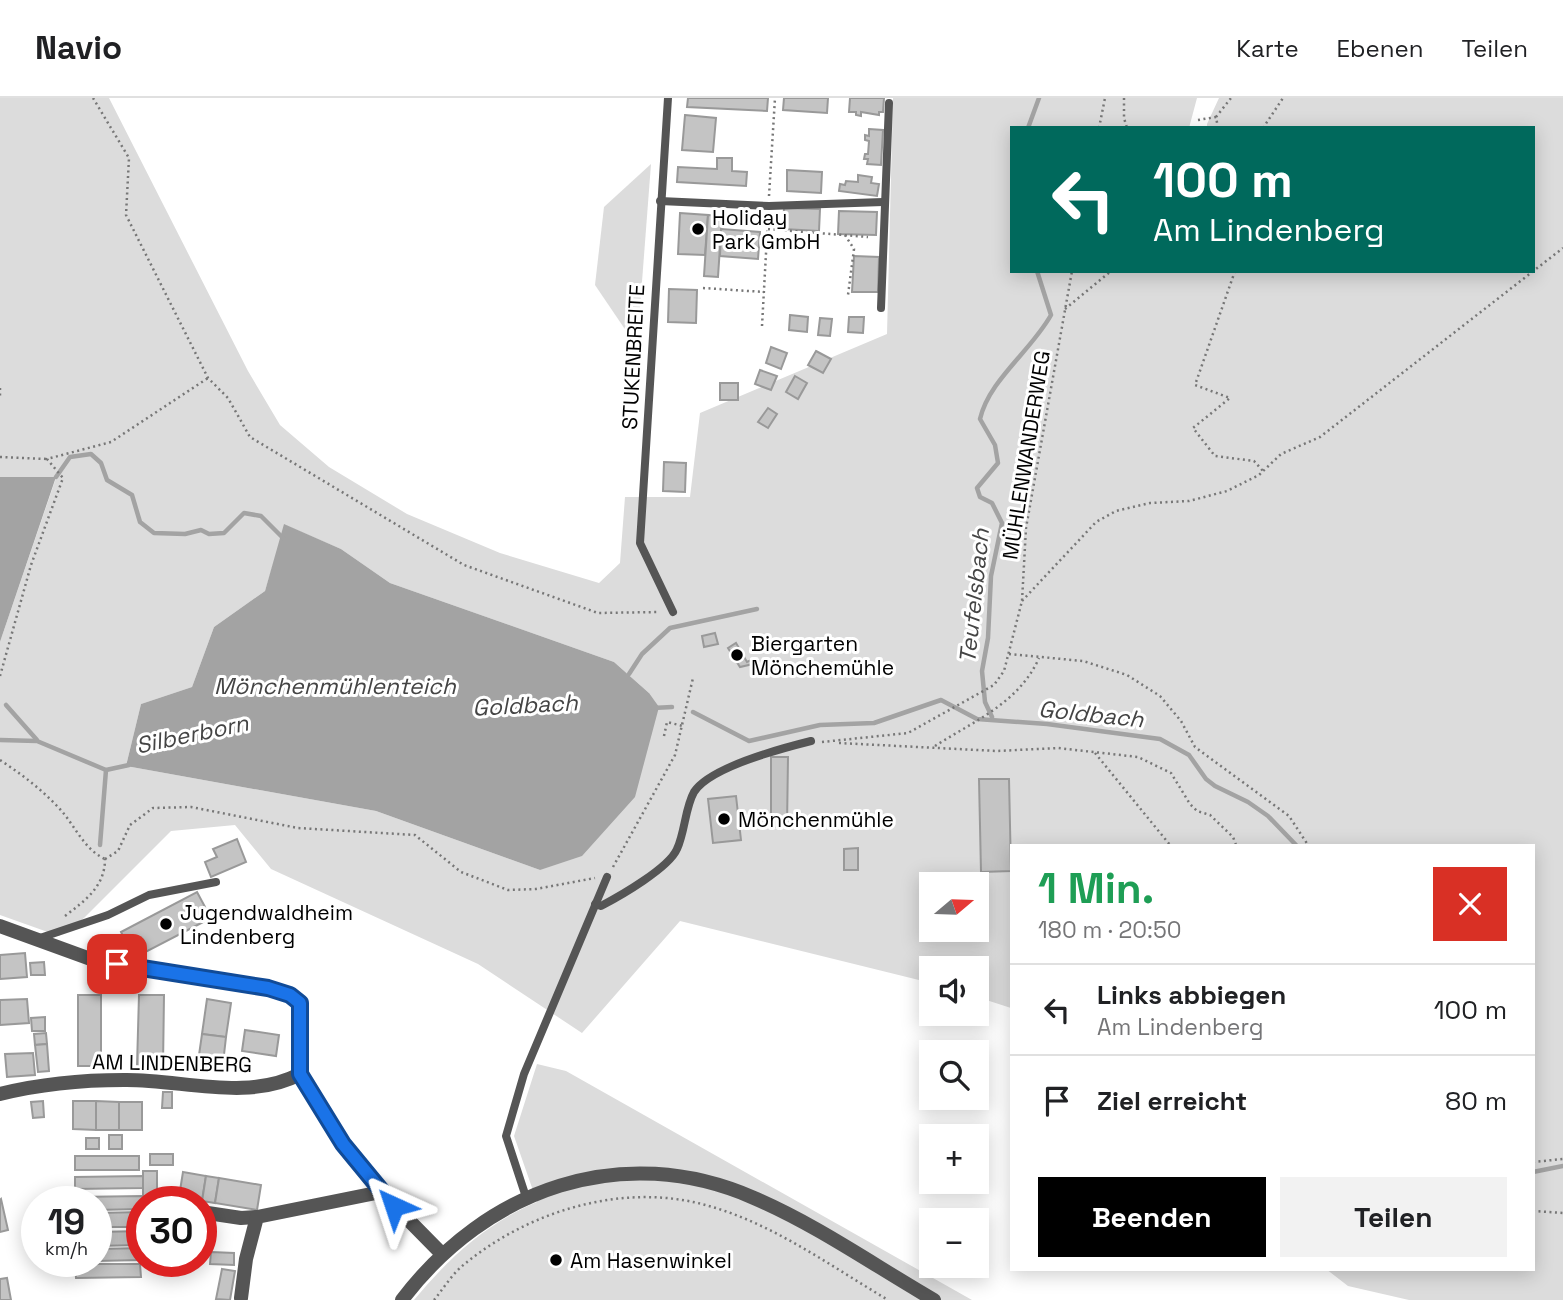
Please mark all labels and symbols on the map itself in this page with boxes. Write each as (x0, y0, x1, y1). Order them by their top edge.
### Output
place label: Holiday Park GmbH (712, 204, 820, 255)
marker: Holiday Park GmbH (690, 221, 706, 237)
street label: STUKENBREITE (616, 284, 650, 430)
street label: MÜHLENWANDERWEG (996, 349, 1056, 561)
water label: Teufelsbach (952, 526, 996, 665)
place label: Biergarten Mönchemühle (751, 630, 894, 681)
marker: Biergarten Mönchemühle (729, 647, 745, 663)
water label: Mönchenmühlenteich (214, 671, 457, 701)
water label: Goldbach (472, 687, 579, 723)
water label: Goldbach (1037, 694, 1146, 735)
water label: Silberborn (133, 707, 252, 761)
place label: Mönchenmühle (738, 806, 894, 833)
marker: Mönchenmühle (716, 811, 732, 827)
north arrow (919, 872, 989, 942)
place label: Jugendwaldheim Lindenberg (180, 899, 353, 950)
marker: Jugendwaldheim Lindenberg (158, 916, 174, 932)
pin (87, 934, 147, 994)
street label: AM LINDENBERG (92, 1048, 252, 1078)
position arrow (357, 1169, 431, 1243)
speed limit sign: 30 (126, 1186, 217, 1277)
place label: Am Hasenwinkel (570, 1247, 732, 1274)
marker: Am Hasenwinkel (548, 1252, 564, 1268)

